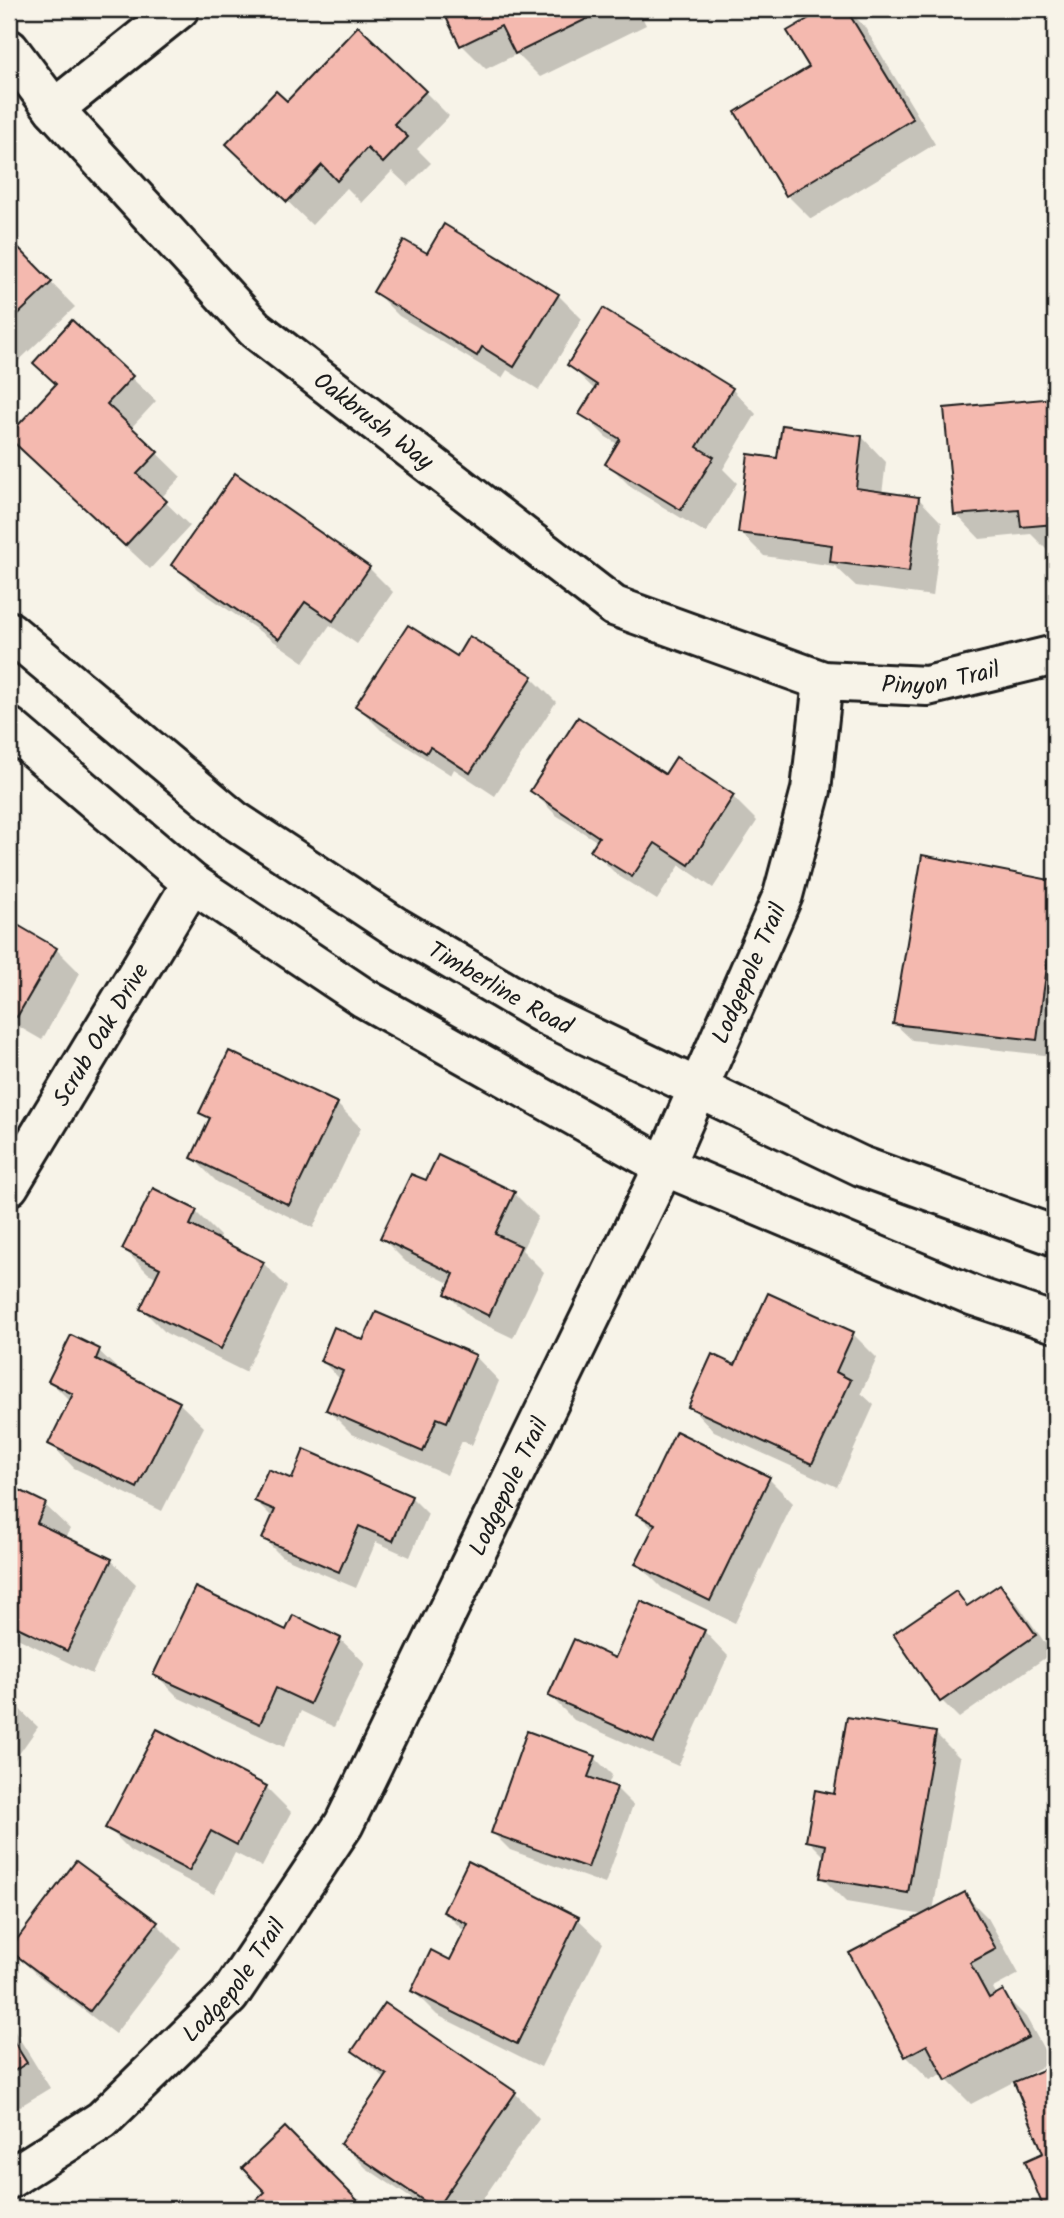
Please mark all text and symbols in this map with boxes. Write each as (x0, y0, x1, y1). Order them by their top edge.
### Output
street label: Oakbrush Way (304, 363, 442, 482)
street label: Pinyon Trail (881, 651, 1004, 707)
street label: Lodgepole Trail (702, 897, 798, 1050)
street label: Timberline Road (420, 932, 580, 1047)
street label: Scrub Oak Drive (43, 956, 160, 1115)
street label: Lodgepole Trail (459, 1411, 560, 1563)
street label: Lodgepole Trail (174, 1911, 297, 2053)

